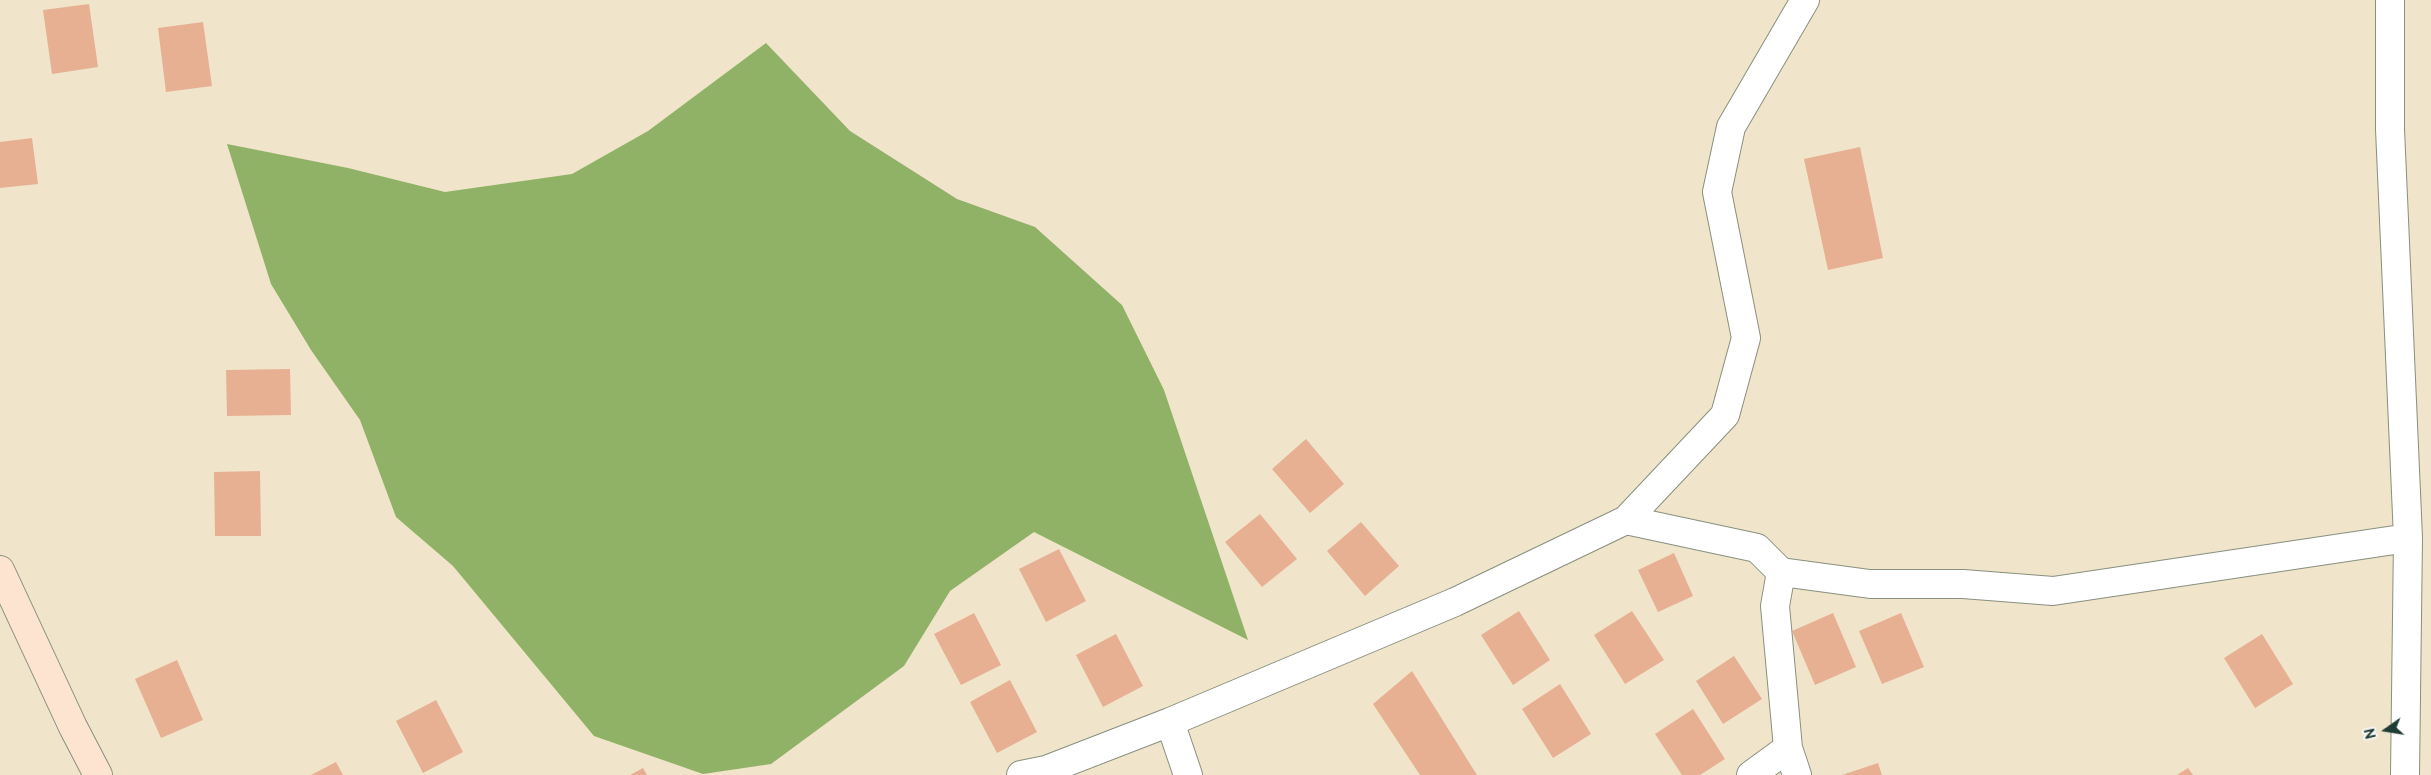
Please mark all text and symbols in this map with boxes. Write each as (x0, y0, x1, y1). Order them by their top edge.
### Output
north arrow (2361, 705, 2411, 755)
text: N (2361, 726, 2380, 741)

